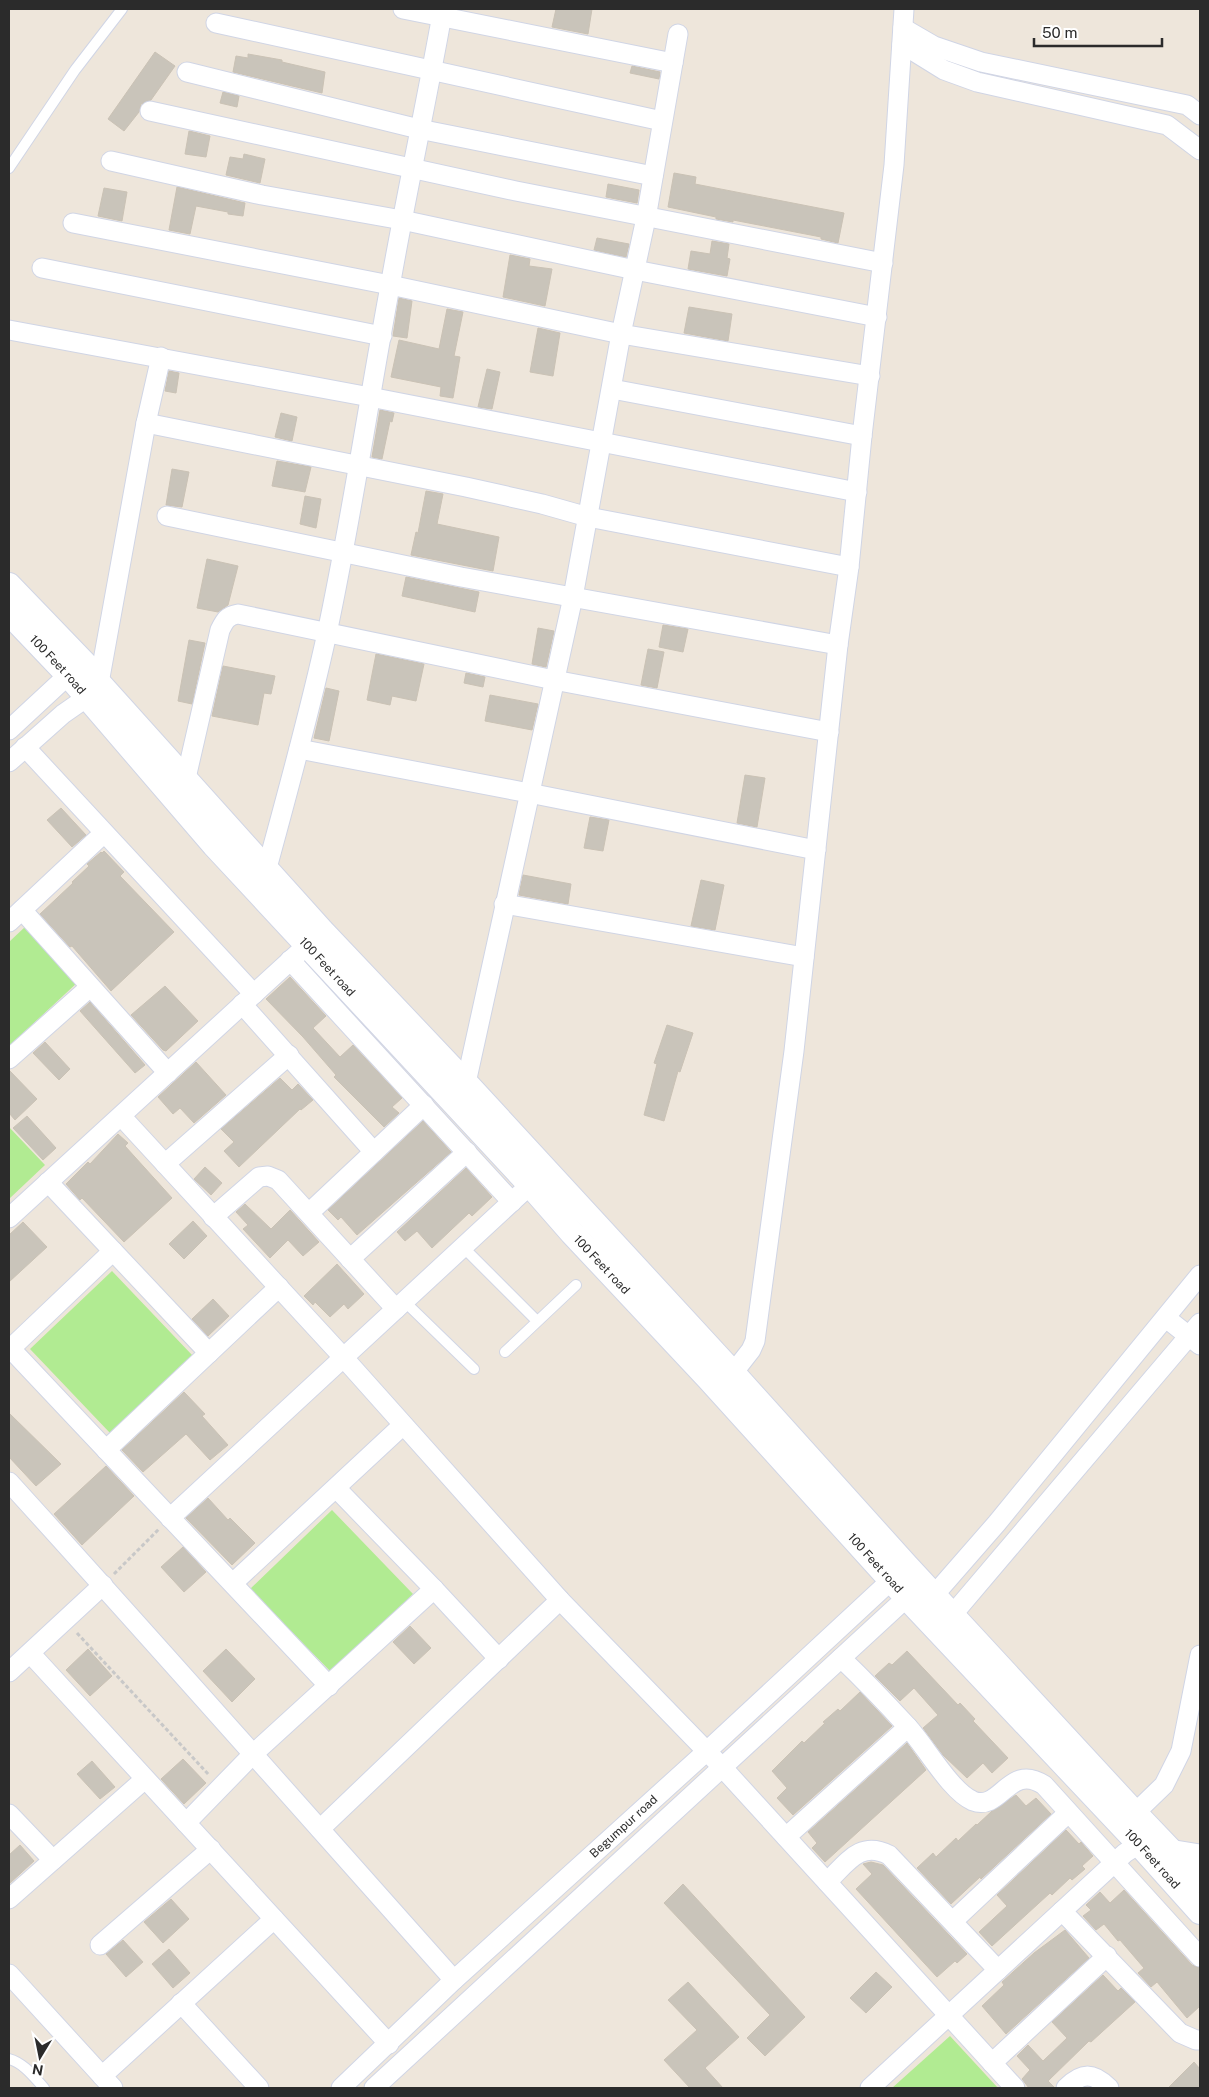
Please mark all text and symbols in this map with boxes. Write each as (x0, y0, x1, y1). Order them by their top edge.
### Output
scale bar (1034, 15, 1162, 47)
text: 50 m (1042, 24, 1077, 41)
street label: 100 Feet road (27, 632, 88, 697)
street label: 100 Feet road (296, 934, 358, 999)
street label: 100 Feet road (571, 1232, 633, 1297)
street label: 100 Feet road (845, 1530, 906, 1596)
street label: Begumpur road (587, 1792, 660, 1861)
street label: 100 Feet road (1122, 1826, 1183, 1891)
north arrow (15, 2032, 65, 2082)
text: N (31, 2061, 45, 2079)

